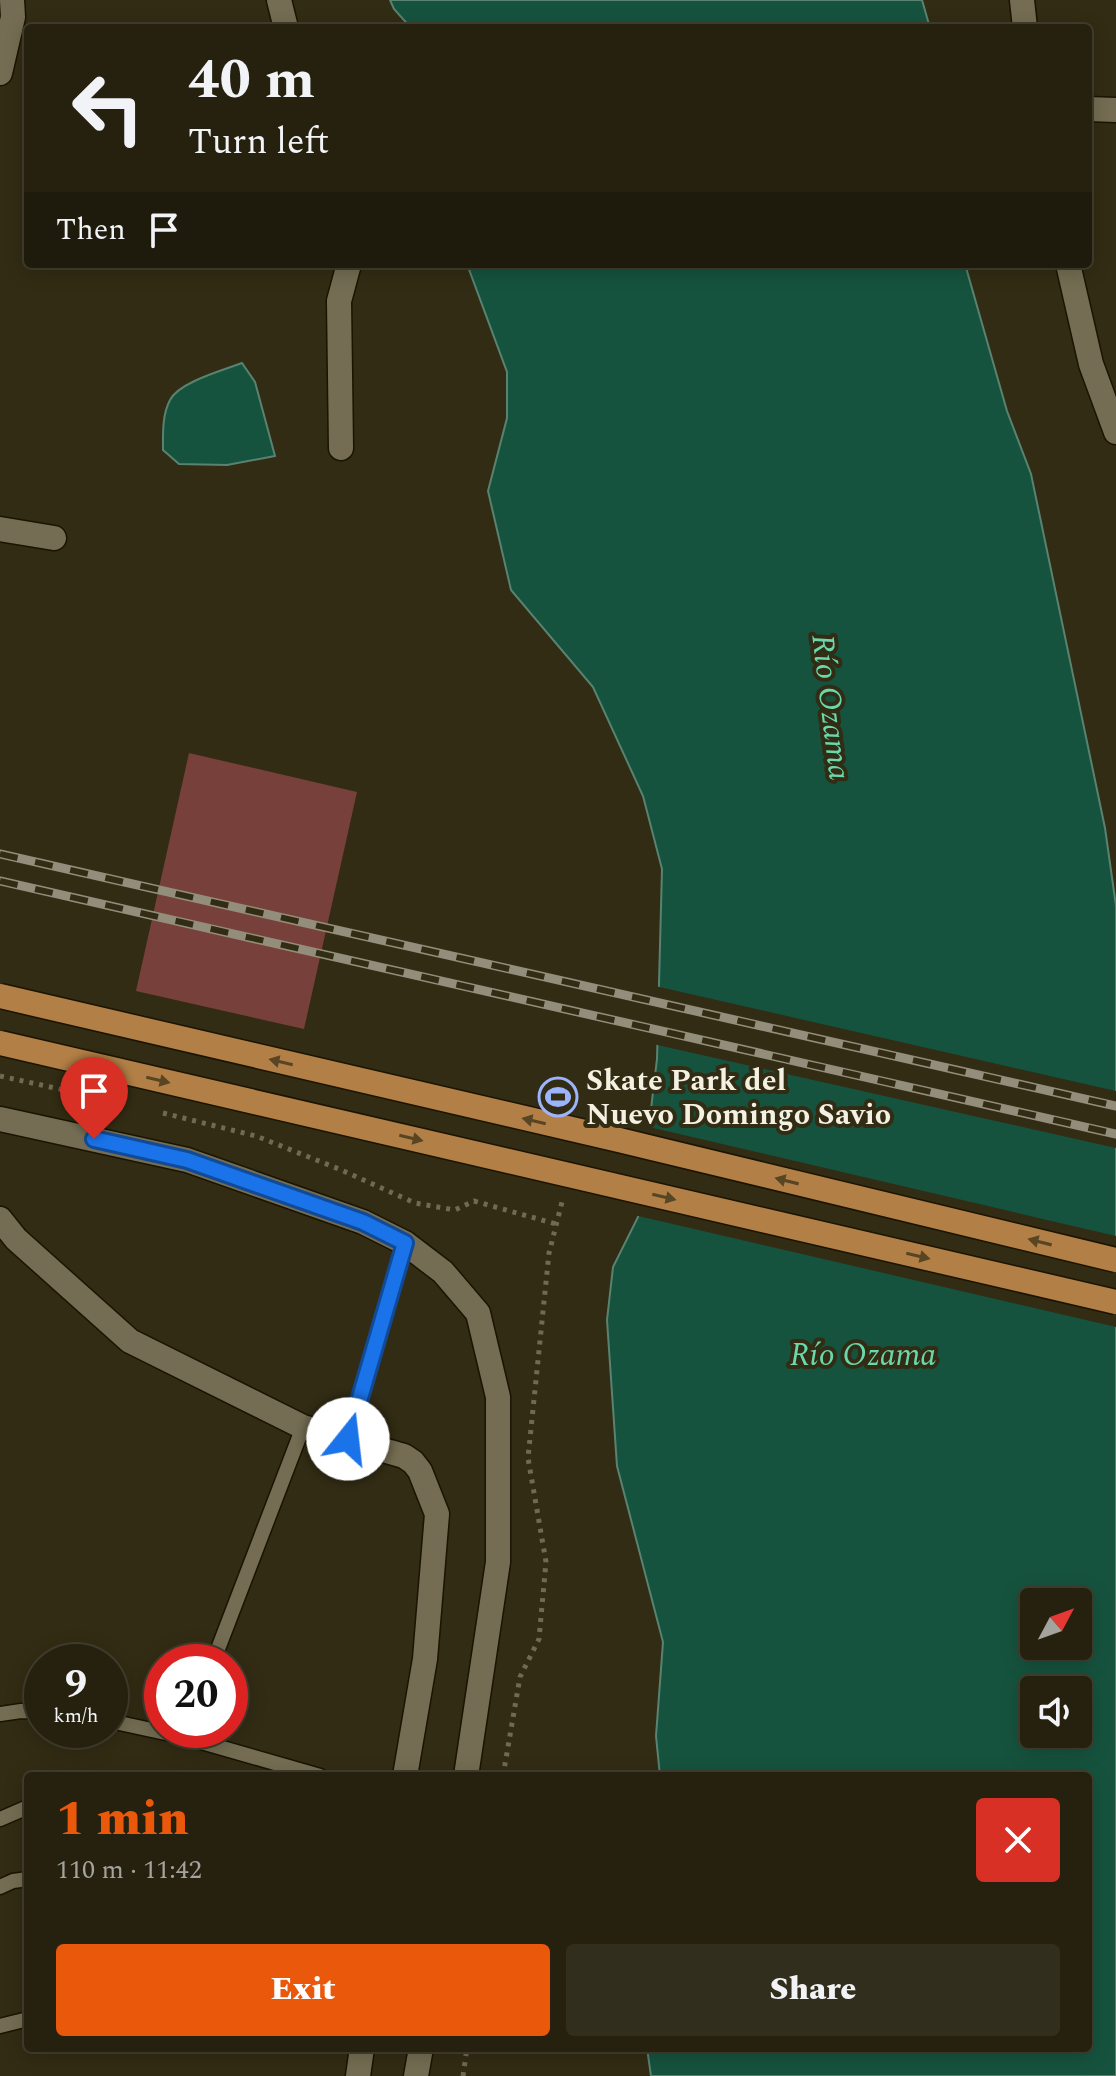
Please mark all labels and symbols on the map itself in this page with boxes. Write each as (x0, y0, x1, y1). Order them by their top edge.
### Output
water label: Río Ozama (797, 631, 864, 783)
one-way arrow (269, 1055, 294, 1067)
pin (60, 1057, 128, 1139)
place label: Skate Park del Nuevo Domingo Savio (586, 1058, 891, 1138)
one-way arrow (145, 1074, 170, 1087)
sports icon: Skate Park del Nuevo Domingo Savio (537, 1076, 579, 1118)
one-way arrow (522, 1114, 547, 1127)
one-way arrow (399, 1133, 424, 1145)
one-way arrow (775, 1174, 800, 1187)
one-way arrow (652, 1191, 677, 1204)
one-way arrow (1028, 1235, 1053, 1247)
one-way arrow (905, 1250, 930, 1263)
water label: Río Ozama (790, 1331, 936, 1380)
position arrow (306, 1397, 390, 1481)
north arrow (1020, 1588, 1092, 1660)
speed limit sign: 20 (144, 1644, 248, 1748)

